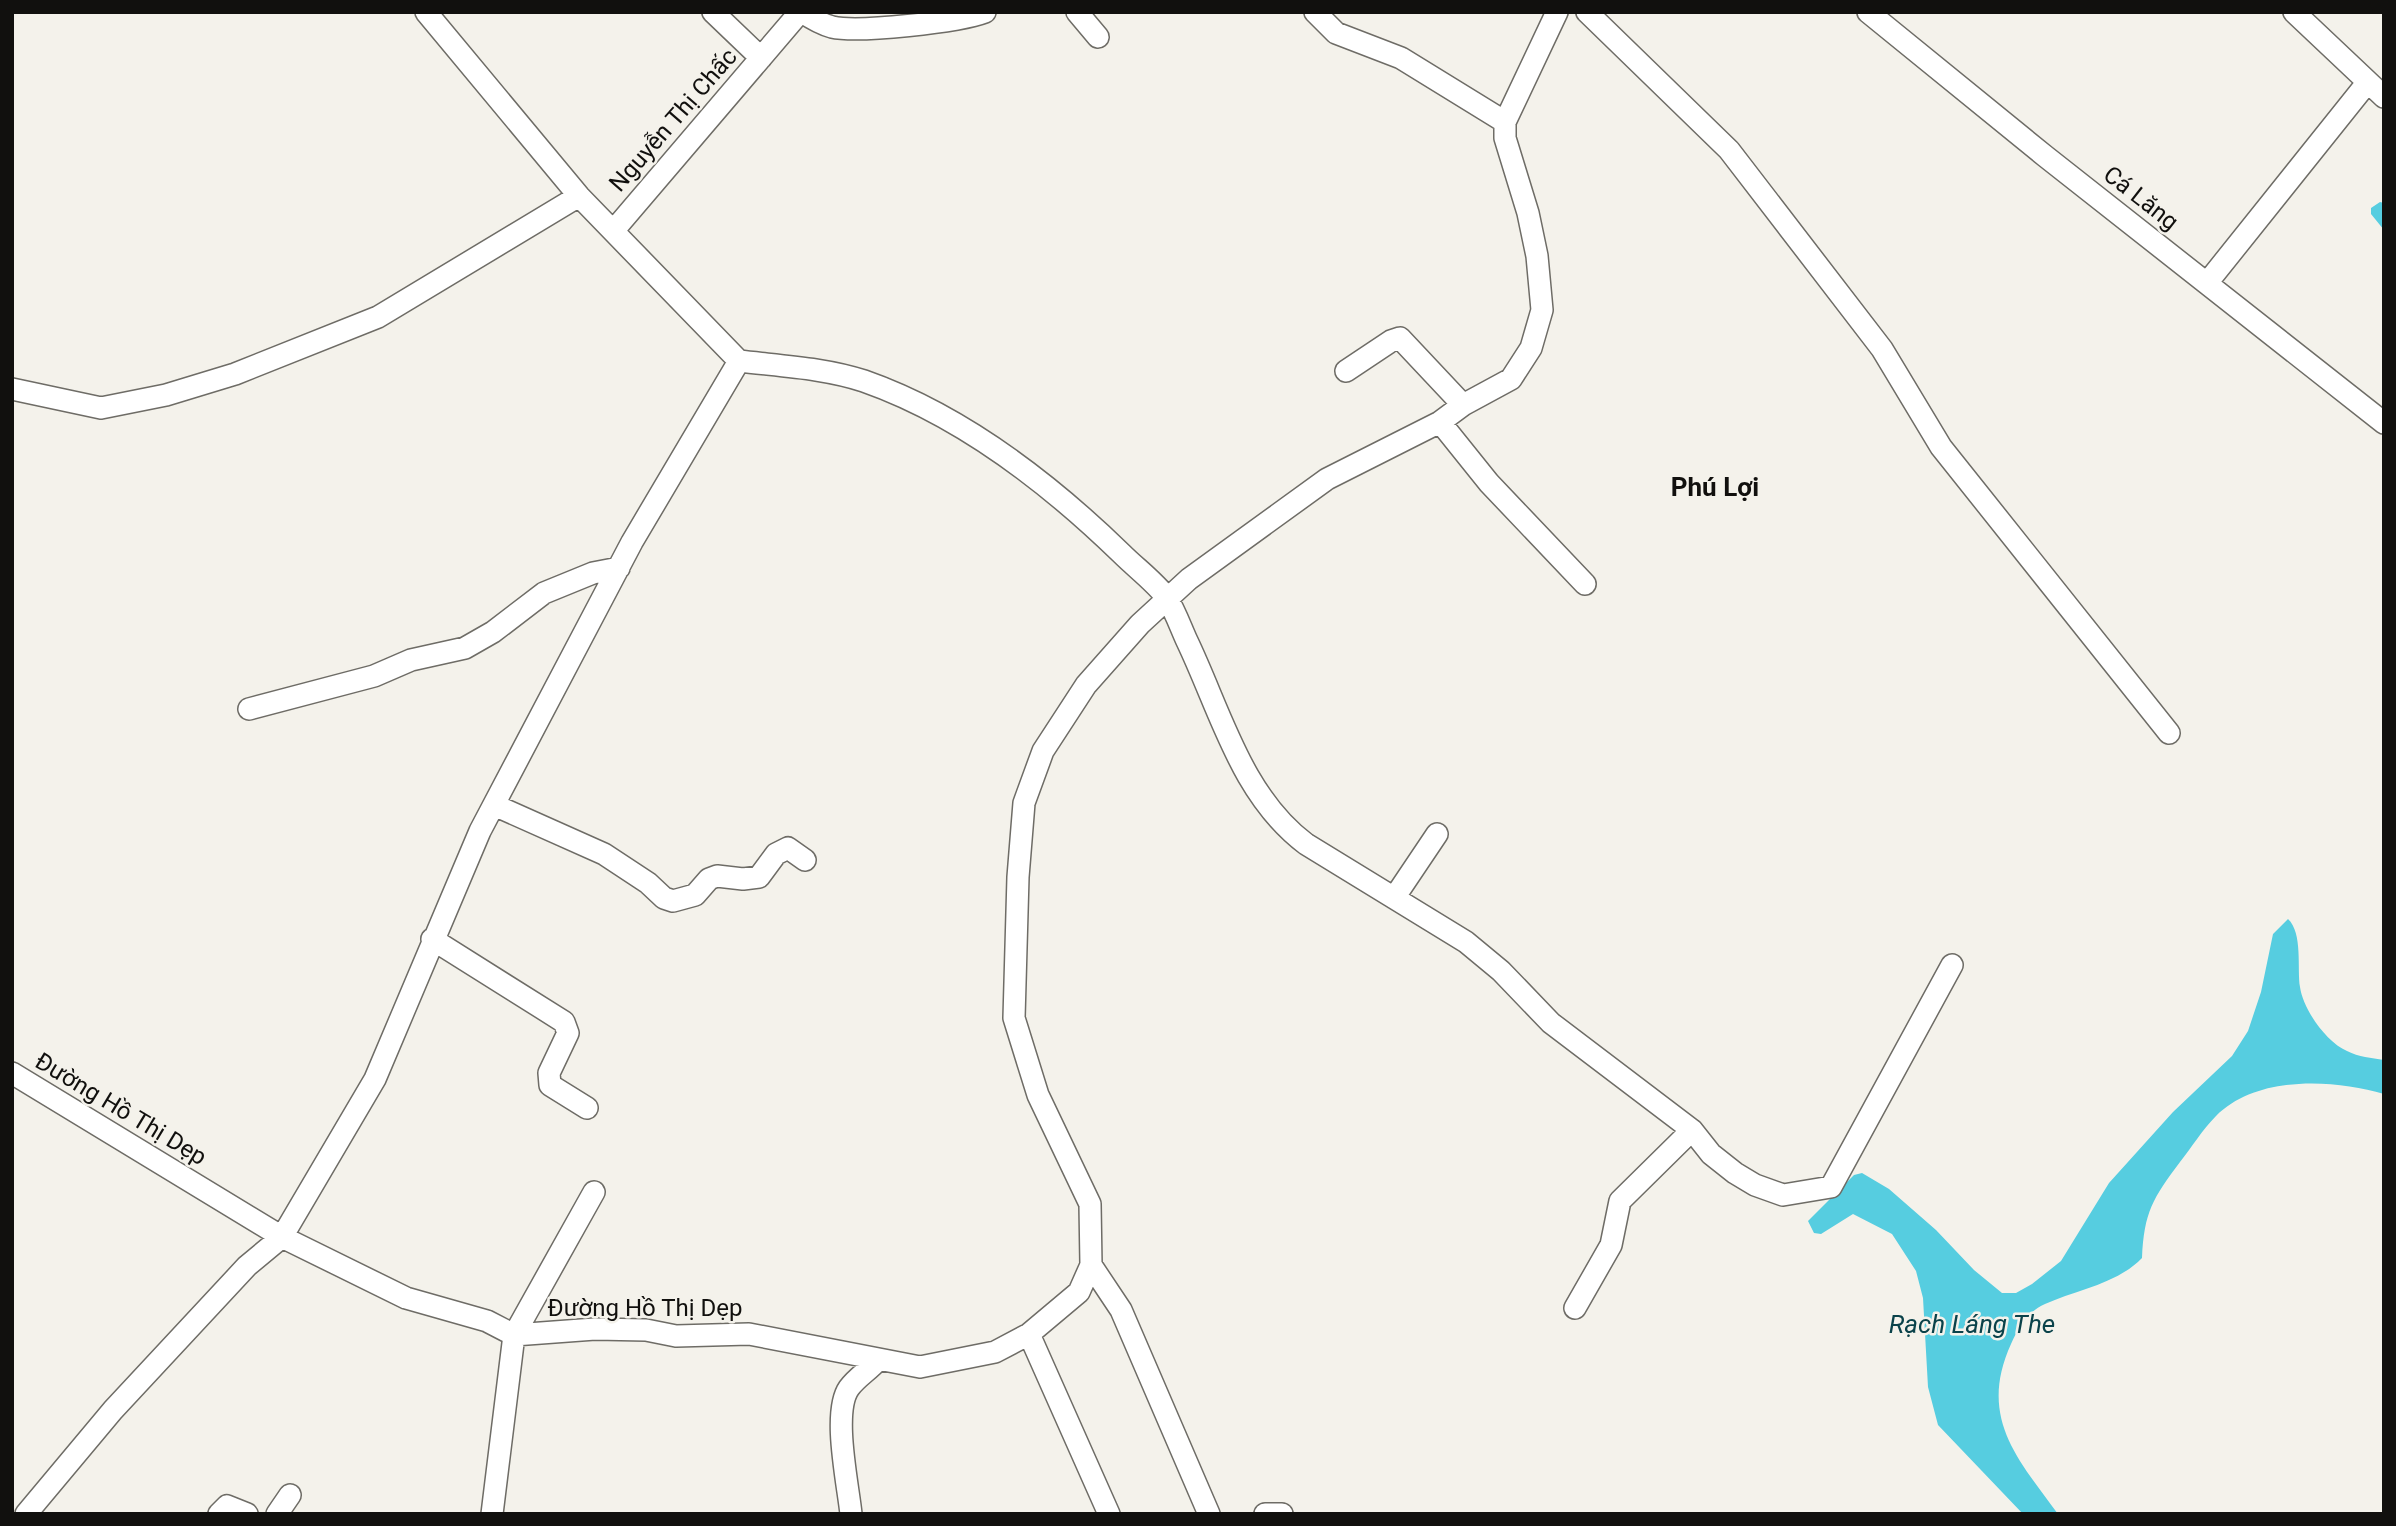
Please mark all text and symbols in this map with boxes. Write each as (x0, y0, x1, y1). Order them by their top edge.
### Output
street label: Nguyễn Thị Chấc (603, 43, 743, 197)
street label: Cá Lăng (2098, 160, 2184, 236)
district label: Phú Lợi (1671, 472, 1759, 502)
street label: Đường Hồ Thị Dẹp (30, 1047, 212, 1171)
street label: Đường Hồ Thị Dẹp (548, 1294, 742, 1322)
water label: Rạch Láng The (1889, 1309, 2055, 1339)

